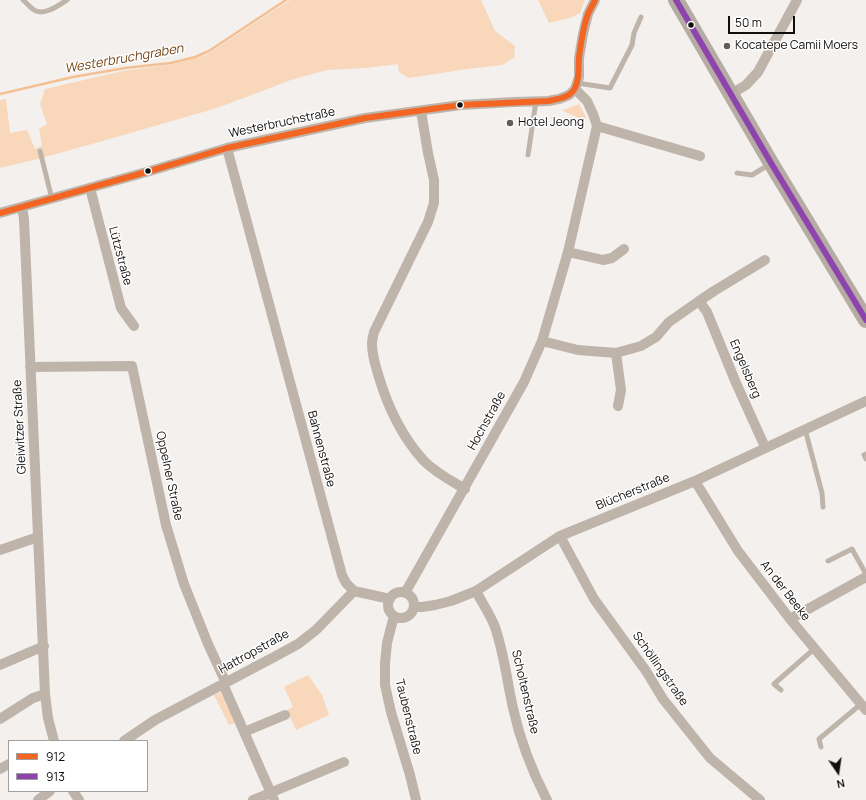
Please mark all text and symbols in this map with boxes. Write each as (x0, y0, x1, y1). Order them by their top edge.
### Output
scale bar (730, 8, 797, 34)
text: 50 m (735, 14, 762, 31)
unlabelled marker (686, 20, 696, 30)
place label: Kocatepe Camii Moers (735, 39, 858, 53)
water label: Westerbruchgraben (63, 41, 185, 77)
marker: Kocatepe Camii Moers (722, 41, 732, 51)
unlabelled marker (455, 100, 465, 110)
street label: Westerbruchstraße (228, 105, 336, 141)
place label: Hotel Jeong (518, 116, 584, 130)
marker: Hotel Jeong (505, 118, 515, 128)
unlabelled marker (143, 166, 153, 176)
street label: Lützstraße (105, 225, 135, 287)
street label: Engelsberg (726, 337, 764, 401)
street label: Gleiwitzer Straße (10, 379, 30, 475)
street label: Hochstraße (465, 389, 509, 453)
street label: Bahnenstraße (304, 409, 338, 489)
street label: Oppelner Straße (153, 430, 185, 522)
street label: Blücherstraße (594, 471, 672, 513)
street label: An der Beeke (757, 558, 813, 624)
street label: Hattropstraße (216, 627, 292, 677)
street label: Schöllingstraße (629, 629, 691, 709)
street label: Scholtenstraße (508, 649, 542, 735)
street label: Taubenstraße (392, 678, 424, 756)
legend (8, 740, 148, 792)
text: 912 (46, 748, 65, 765)
north arrow (818, 752, 858, 792)
text: 913 (46, 768, 65, 785)
text: N (835, 776, 846, 792)

